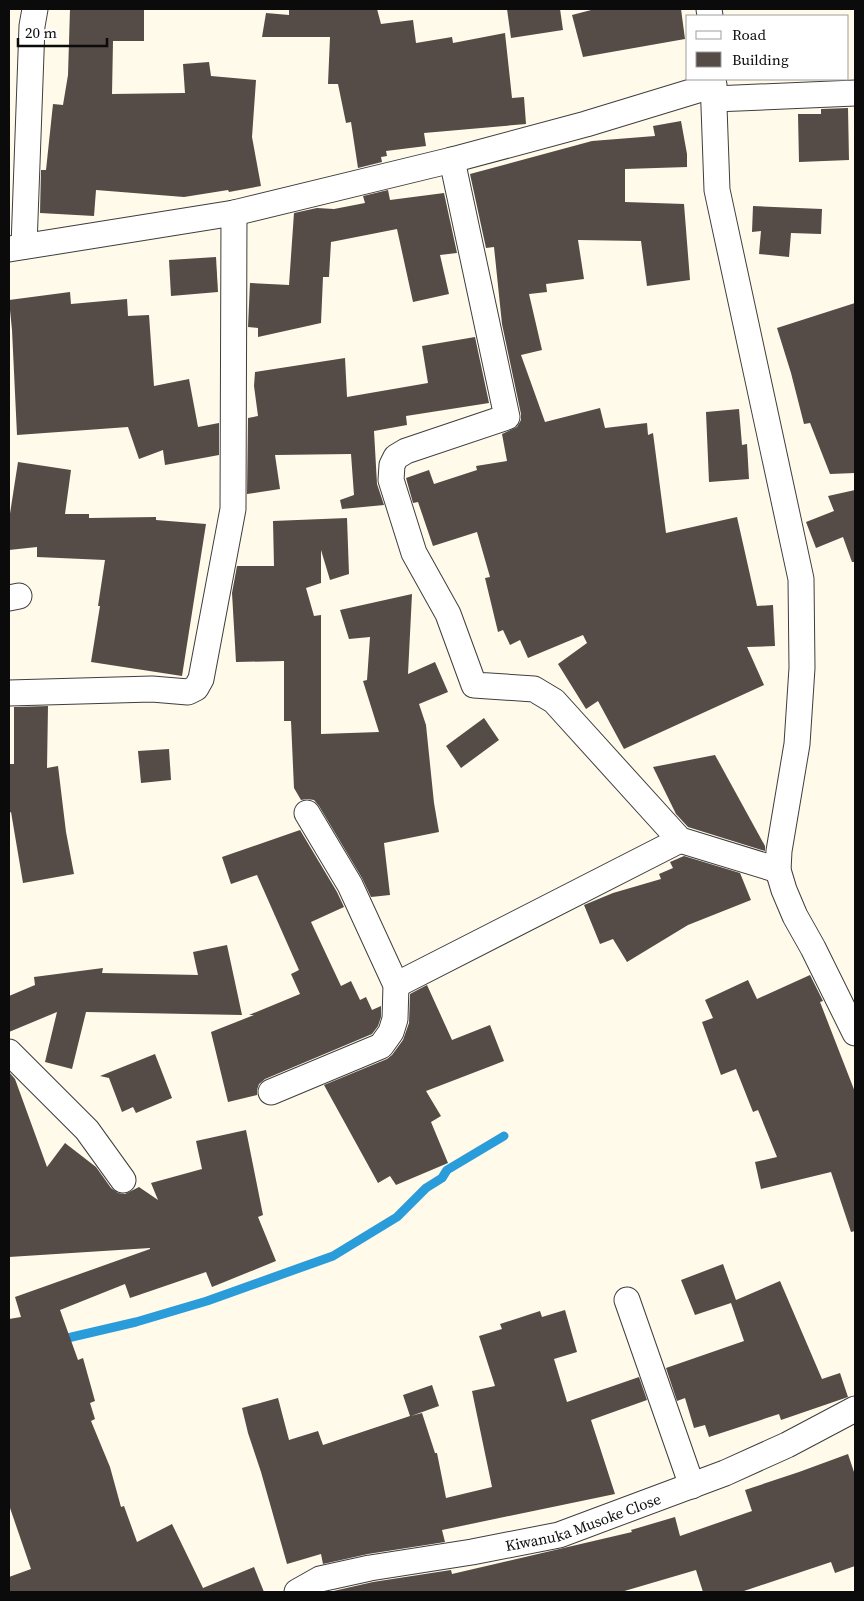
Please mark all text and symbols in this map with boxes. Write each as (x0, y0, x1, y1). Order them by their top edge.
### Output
scale bar (18, 15, 106, 47)
legend (686, 15, 849, 80)
text: 20 m (25, 22, 57, 43)
text: Road (732, 24, 766, 45)
text: Building (732, 49, 789, 70)
street label: Kiwanuka Musoke Close (503, 1487, 664, 1556)

